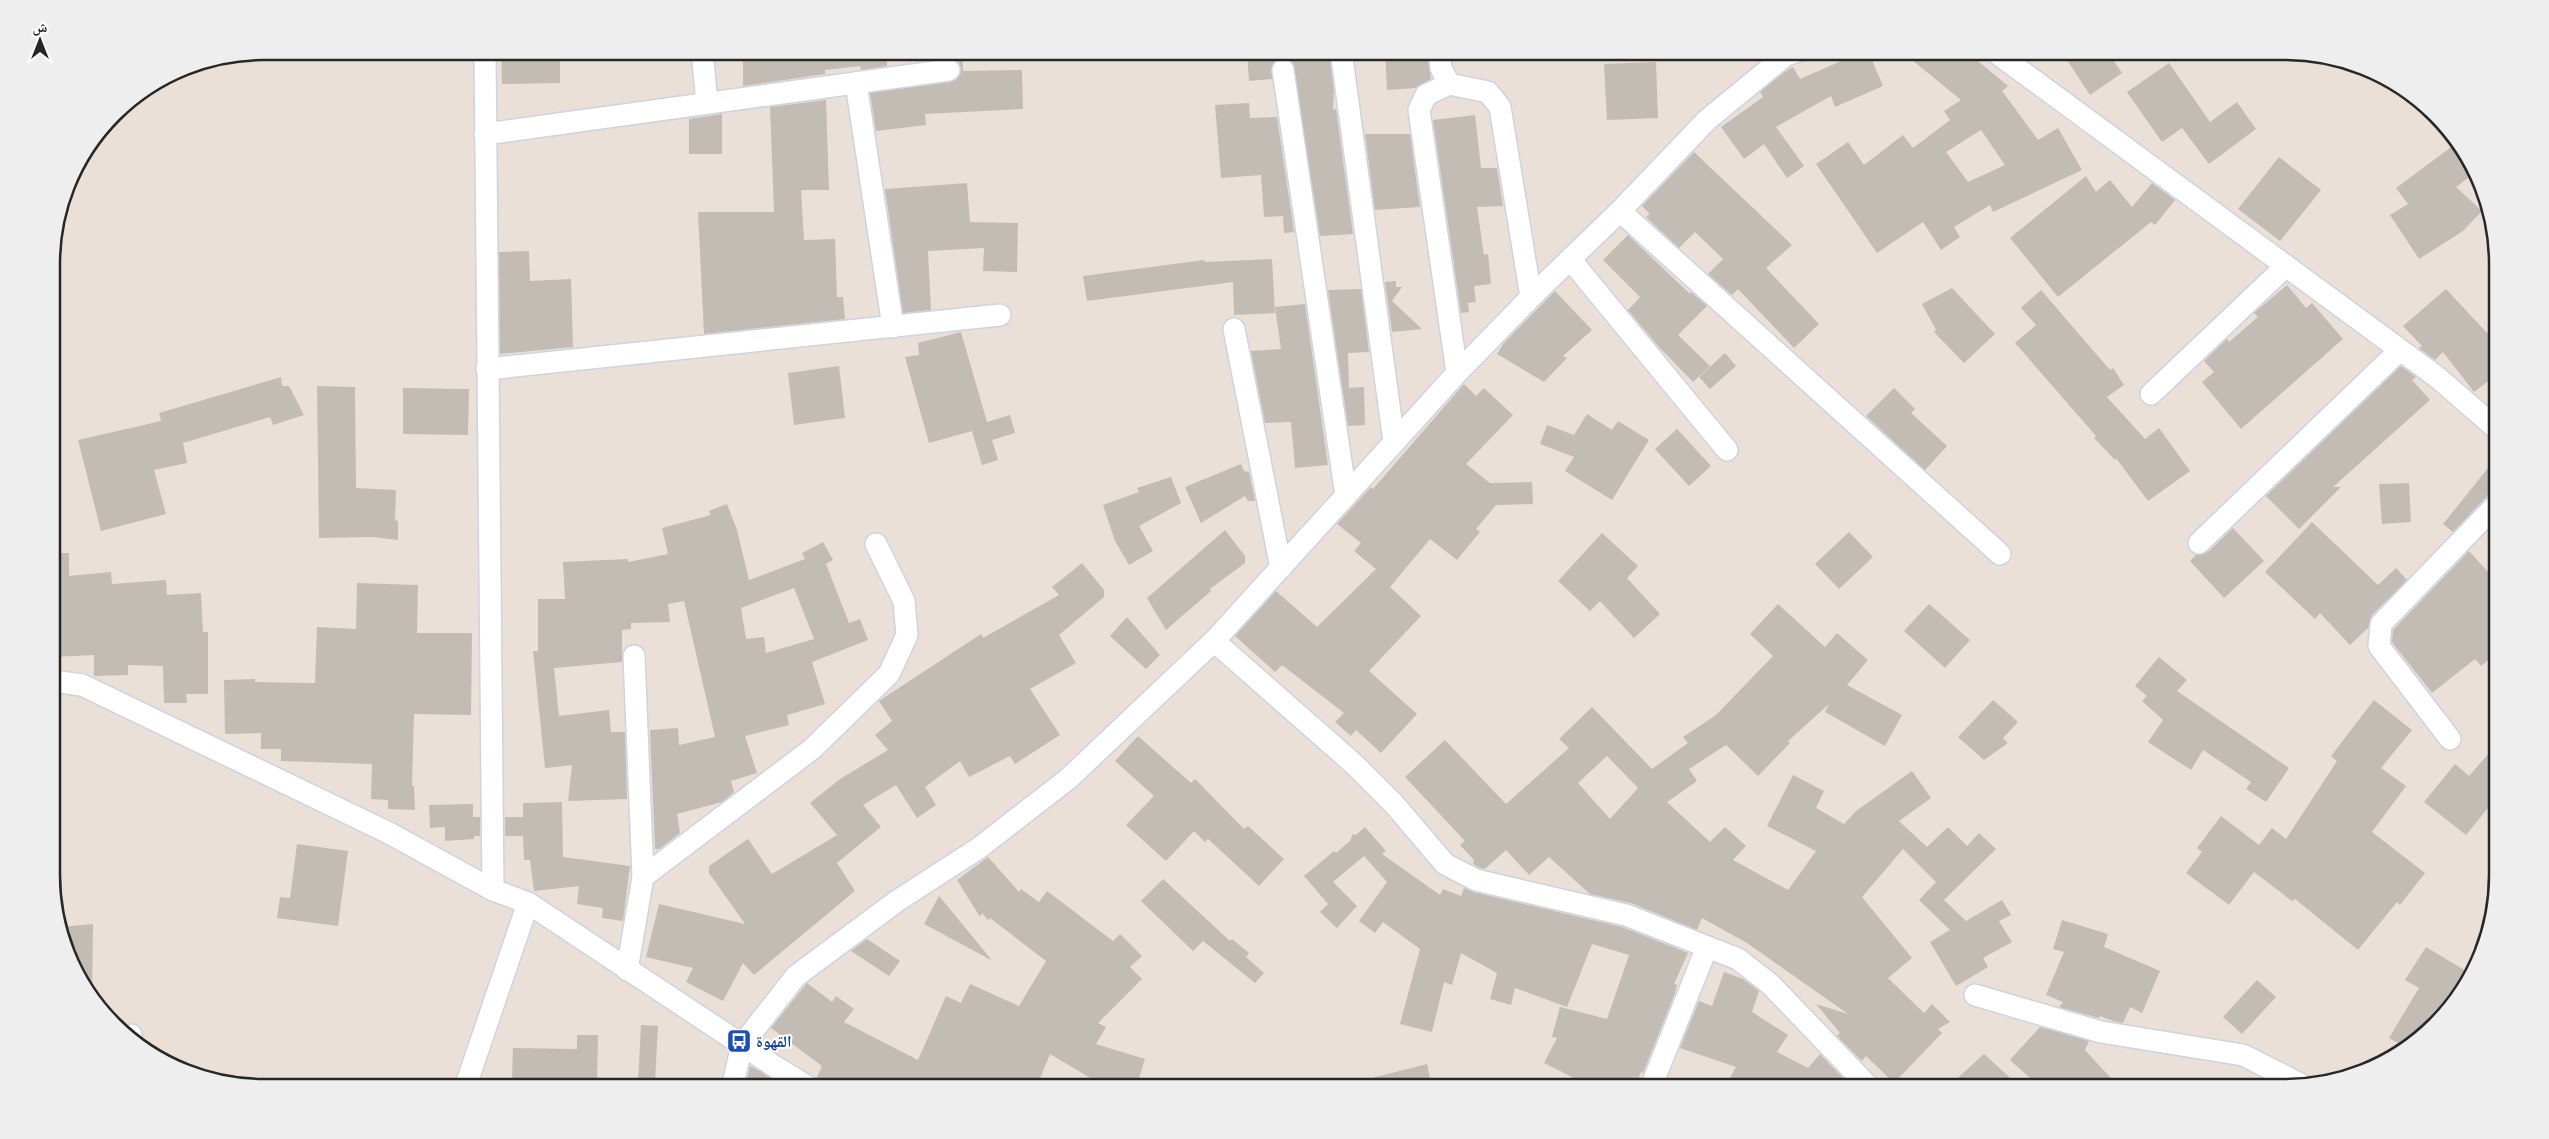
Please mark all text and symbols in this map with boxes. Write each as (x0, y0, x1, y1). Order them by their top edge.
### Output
north arrow (15, 15, 65, 65)
text: ش (33, 18, 48, 36)
bus stop icon: القهوة (726, 1028, 752, 1054)
place label: القهوة (756, 1031, 792, 1051)

